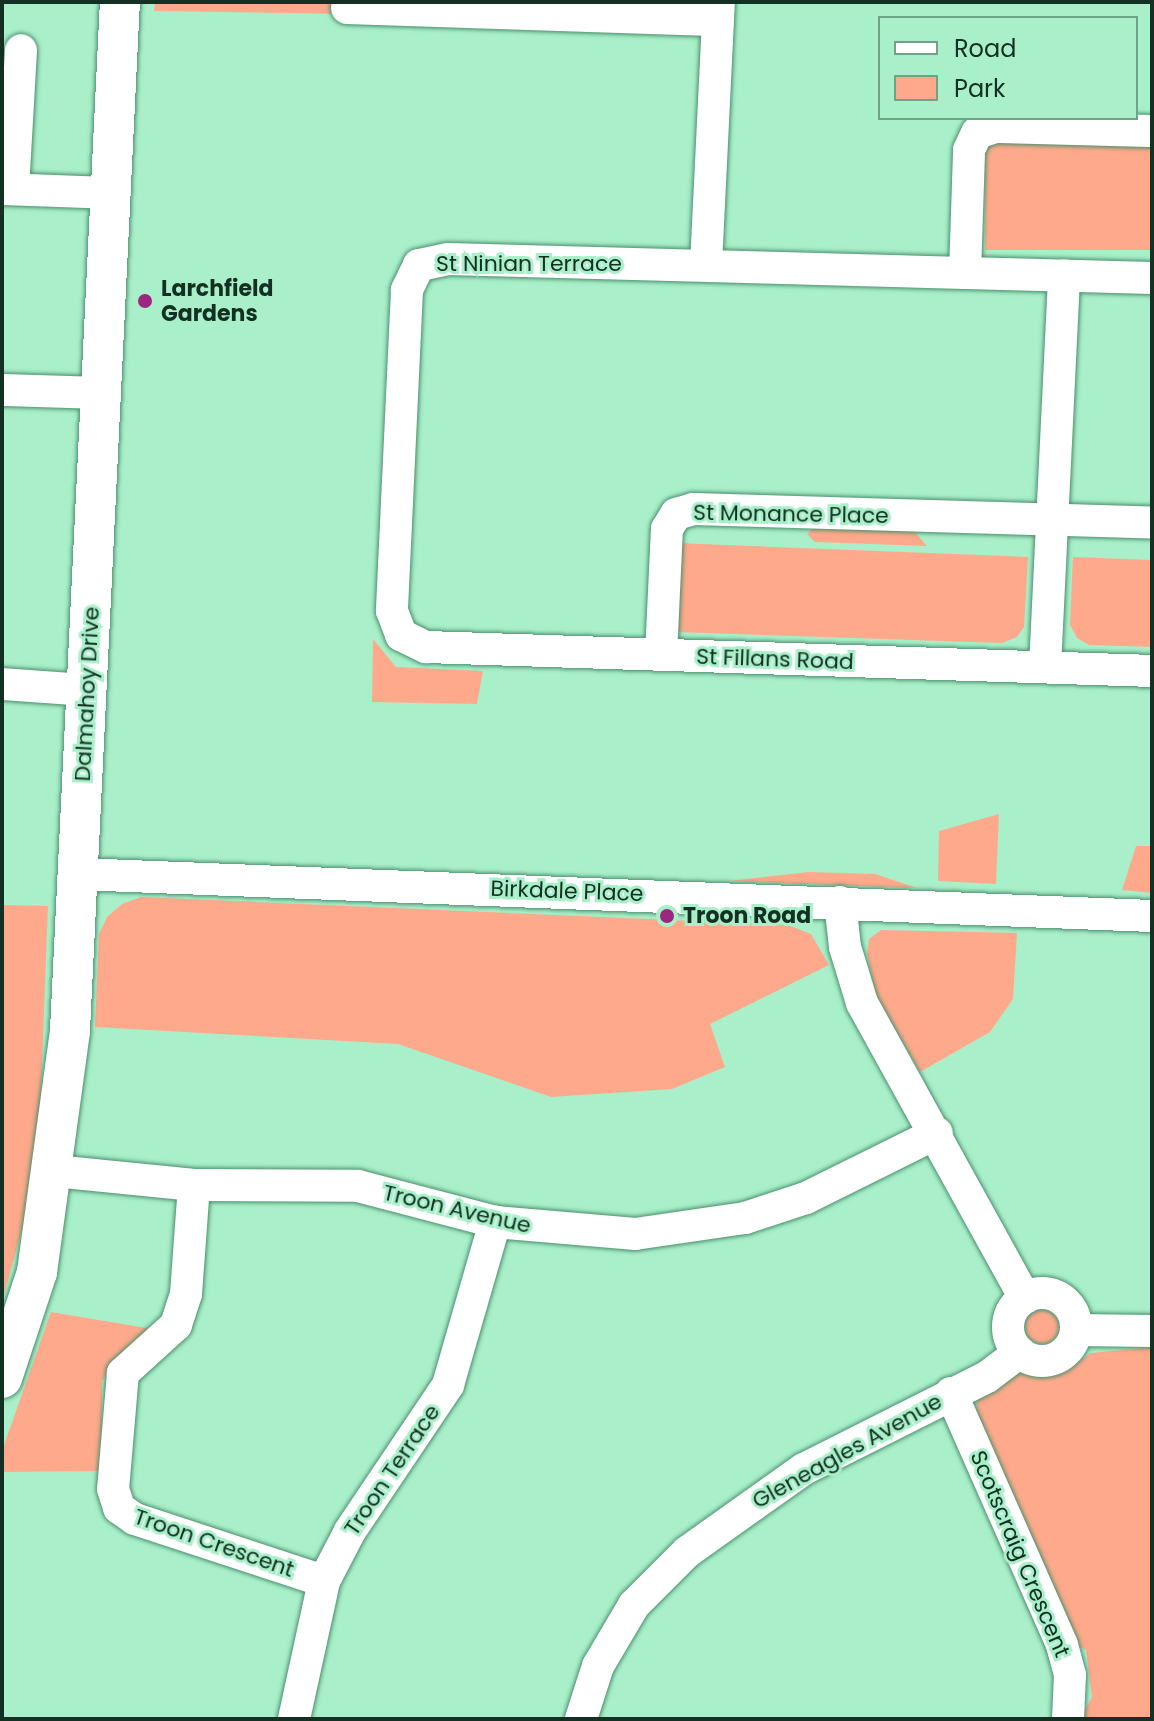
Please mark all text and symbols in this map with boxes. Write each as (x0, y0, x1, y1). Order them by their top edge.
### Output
legend (878, 16, 1138, 120)
text: Road (954, 32, 1016, 65)
text: Park (954, 72, 1005, 105)
street label: St Ninian Terrace (436, 251, 622, 277)
place label: Larchfield Gardens (161, 275, 273, 326)
marker: Larchfield Gardens (136, 292, 154, 310)
street label: St Monance Place (693, 499, 889, 529)
street label: Dalmahoy Drive (69, 606, 105, 782)
street label: St Fillans Road (696, 643, 854, 675)
street label: Birkdale Place (490, 875, 644, 907)
place label: Troon Road (683, 903, 811, 929)
marker: Troon Road (658, 907, 676, 925)
street label: Troon Avenue (381, 1179, 533, 1239)
street label: Gleneagles Avenue (748, 1388, 946, 1514)
street label: Troon Terrace (339, 1400, 445, 1540)
street label: Scotscraig Crescent (965, 1447, 1075, 1661)
street label: Troon Crescent (130, 1503, 298, 1583)

